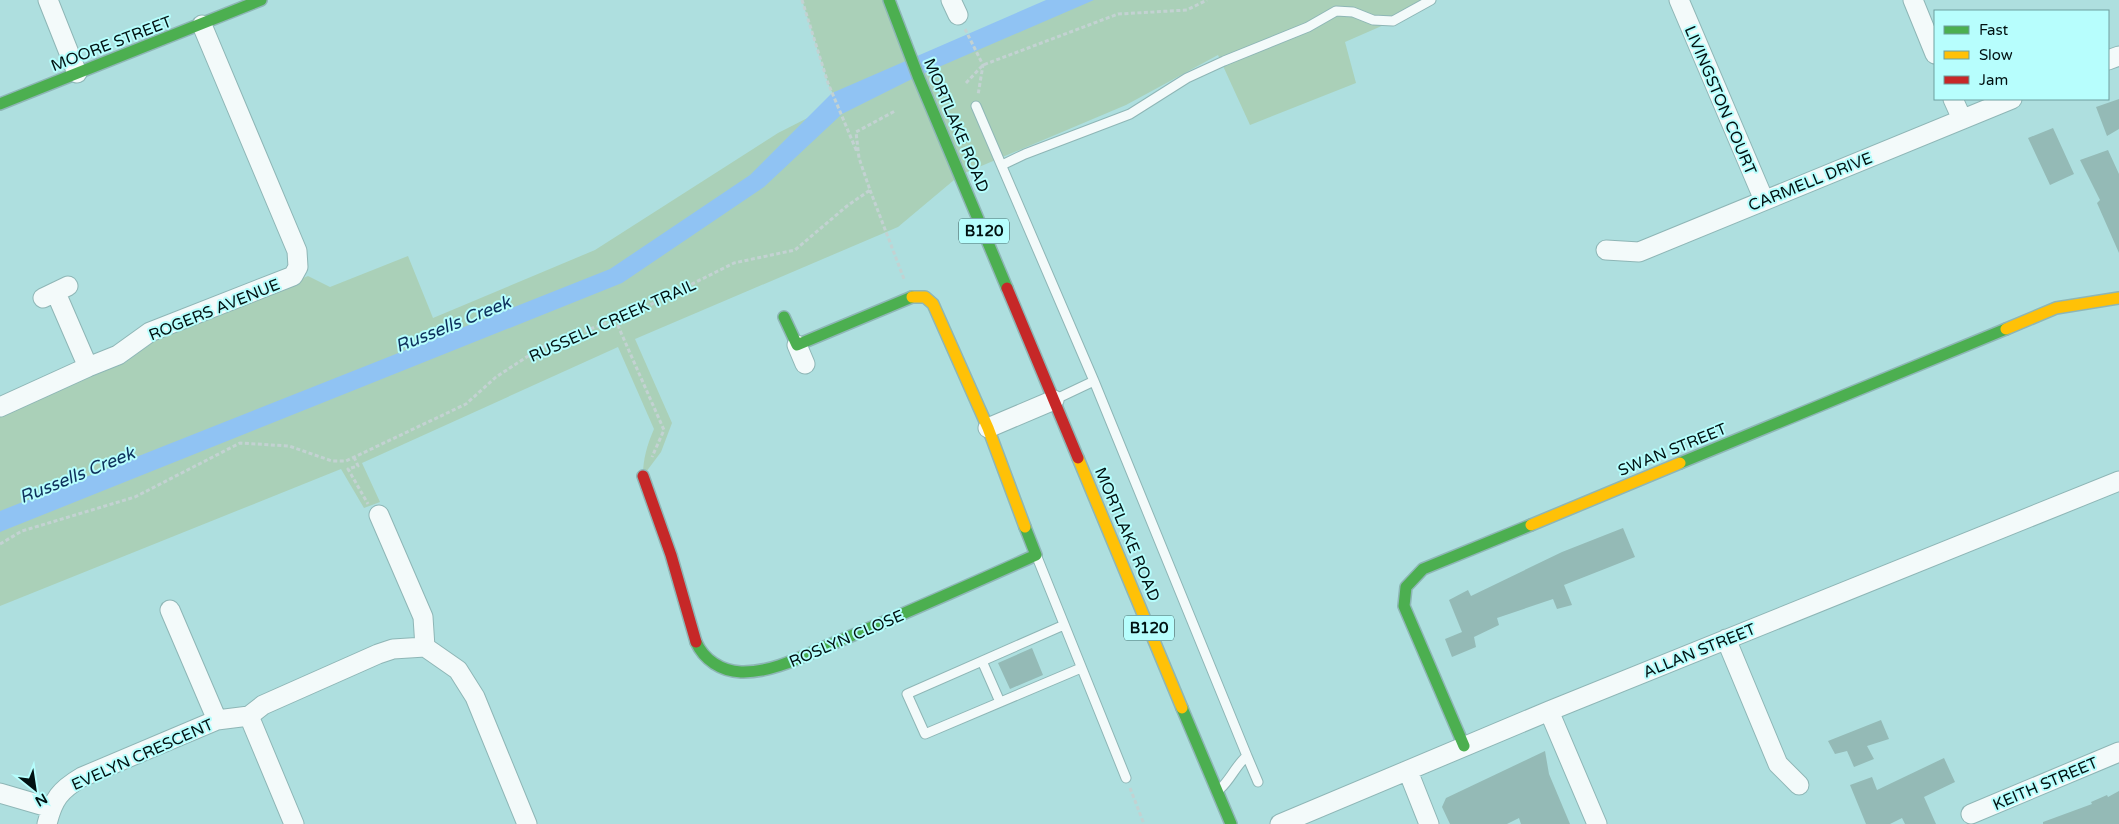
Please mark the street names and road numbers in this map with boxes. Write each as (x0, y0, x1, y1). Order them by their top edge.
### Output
street label: MOORE STREET (48, 12, 175, 76)
street label: LIVINGSTON COURT (1680, 23, 1761, 178)
street label: MORTLAKE ROAD (919, 55, 993, 195)
street label: CARMELL DRIVE (1745, 148, 1875, 216)
road number: B120 (959, 218, 1009, 244)
street label: ROGERS AVENUE (146, 274, 283, 345)
street label: RUSSELL CREEK TRAIL (526, 275, 699, 367)
street label: SWAN STREET (1615, 419, 1730, 481)
street label: MORTLAKE ROAD (1090, 464, 1164, 604)
street label: ROSLYN CLOSE (786, 606, 907, 672)
road number: B120 (1124, 616, 1174, 640)
street label: ALLAN STREET (1640, 619, 1759, 683)
street label: EVELYN CRESCENT (68, 715, 217, 795)
street label: KEITH STREET (1990, 753, 2101, 815)

